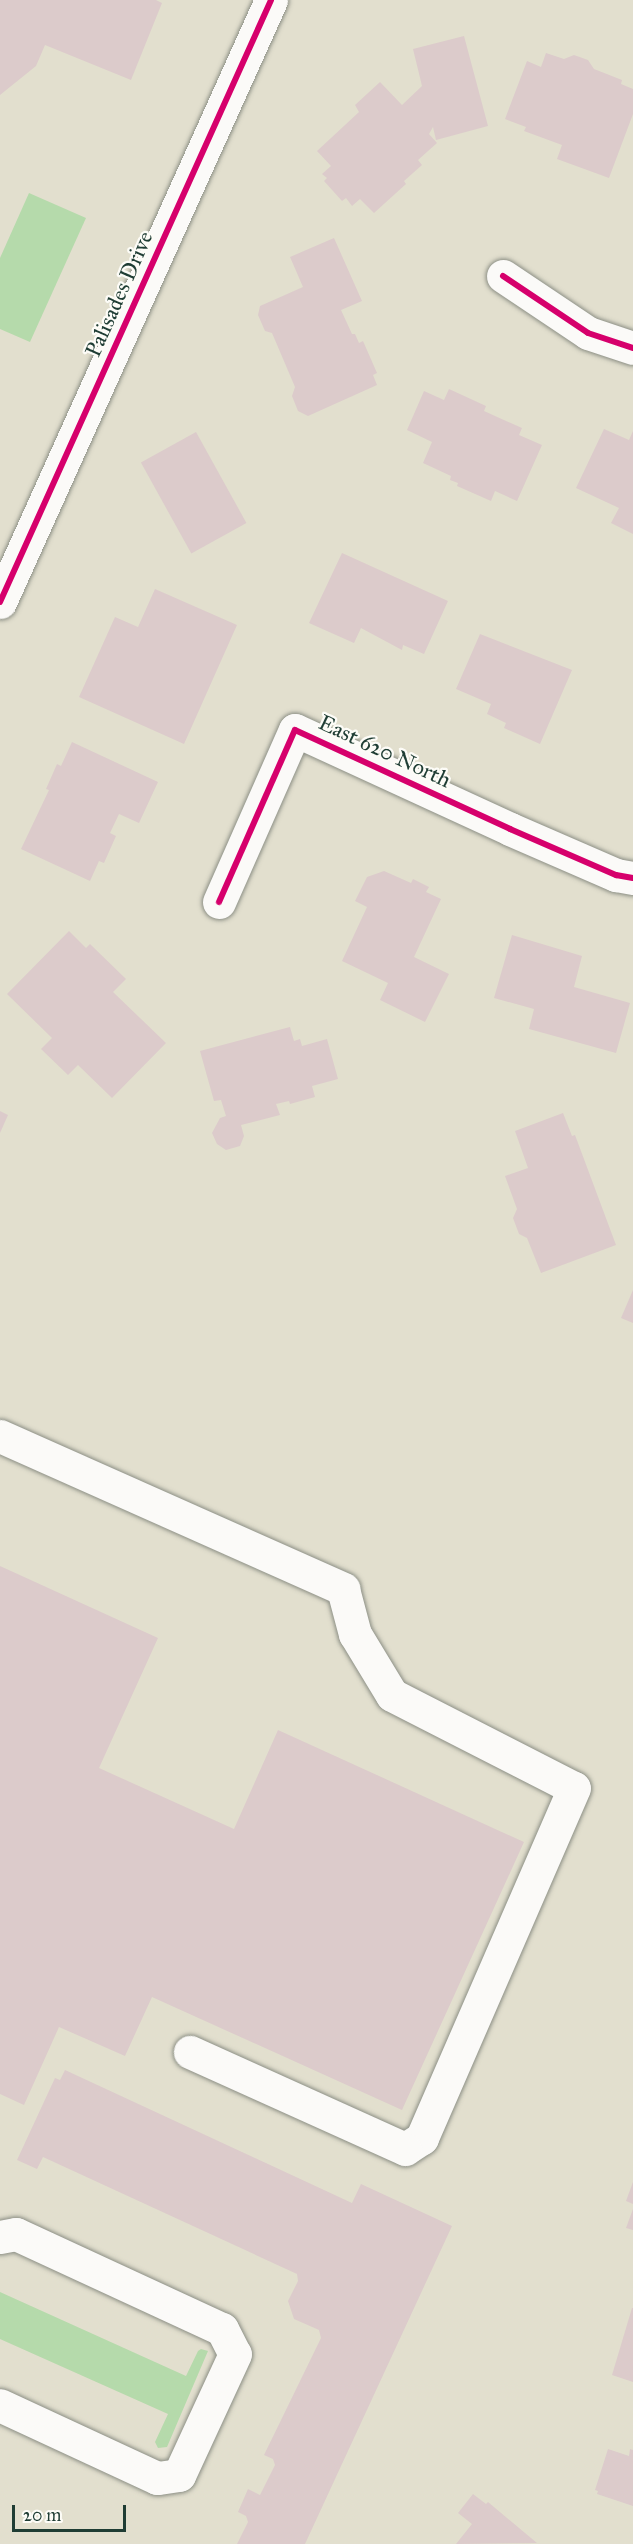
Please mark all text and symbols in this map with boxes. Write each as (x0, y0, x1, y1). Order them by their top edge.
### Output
street label: Palisades Drive (80, 227, 158, 361)
street label: East 620 North (315, 709, 455, 793)
scale bar (15, 2493, 129, 2531)
text: 20 m (23, 2504, 61, 2526)

